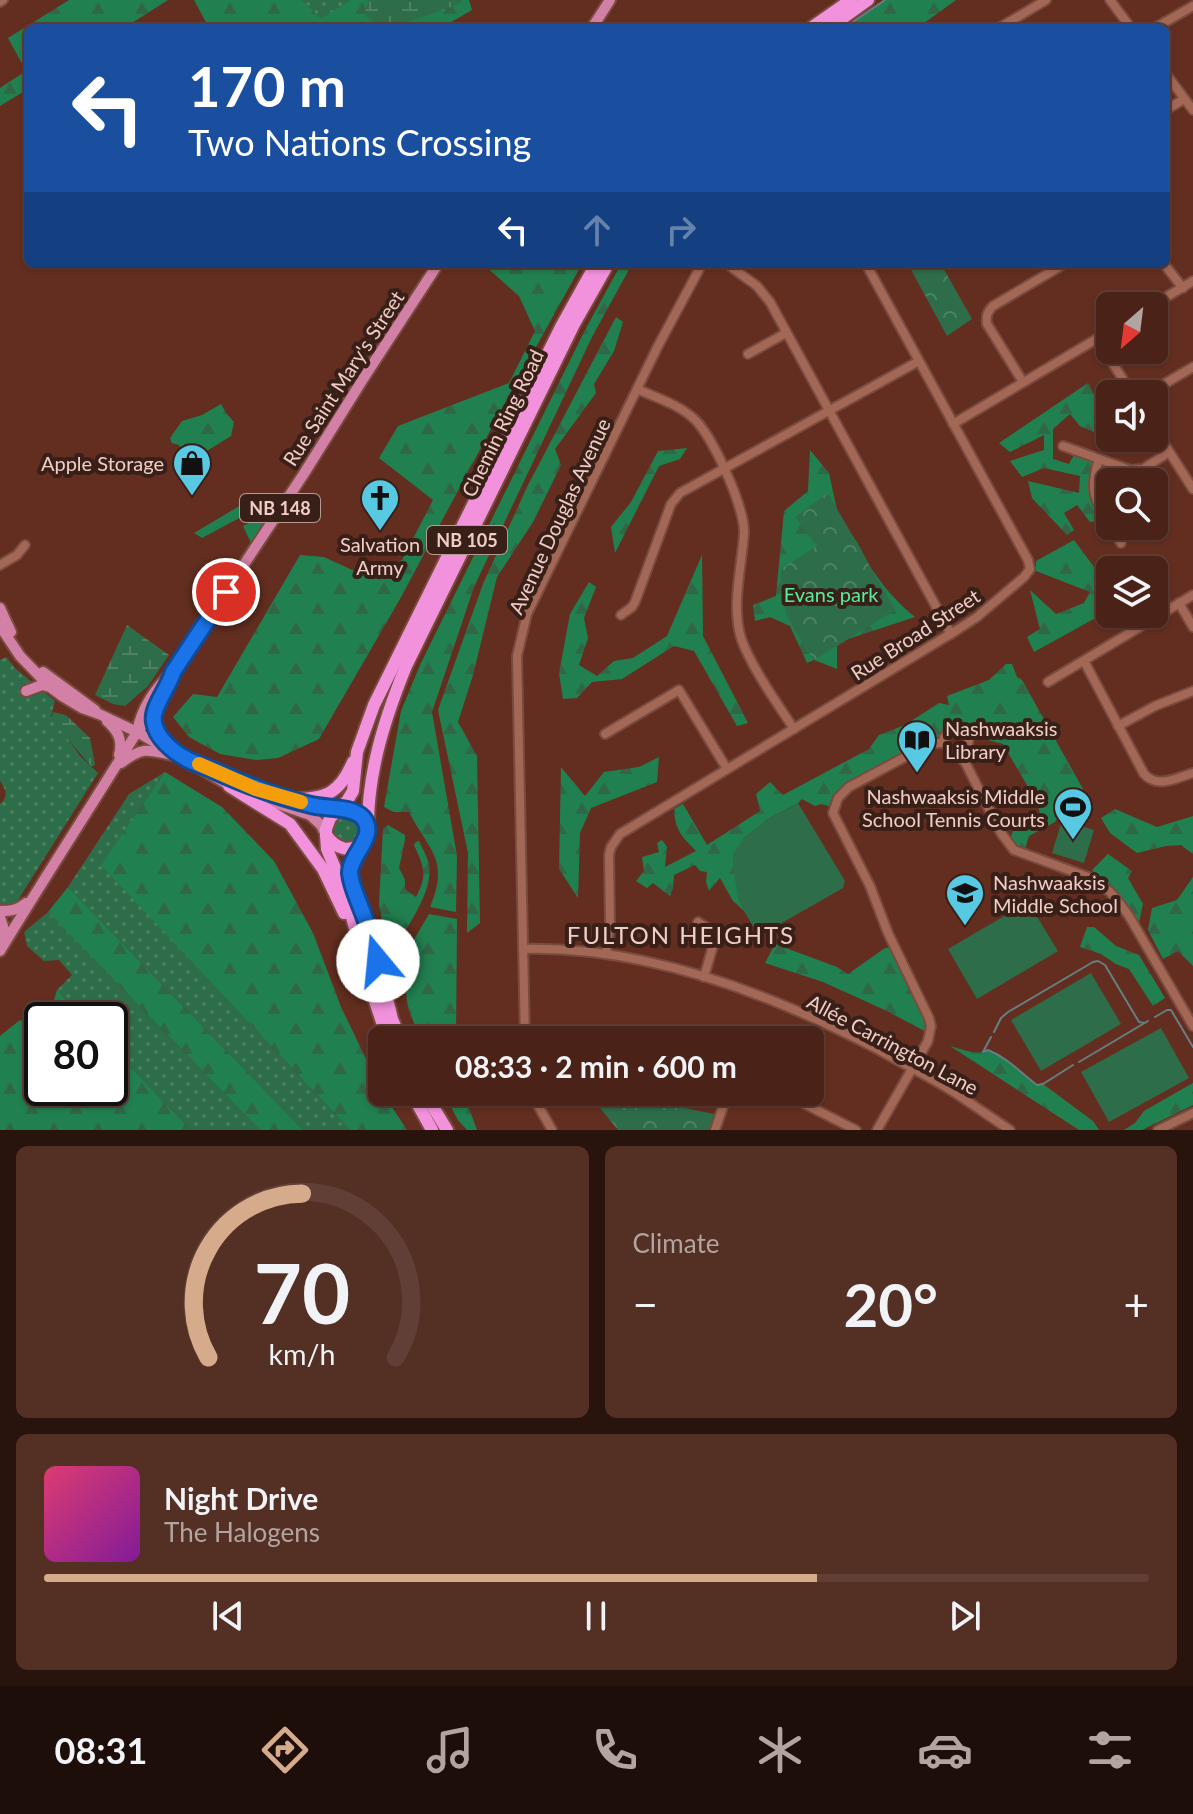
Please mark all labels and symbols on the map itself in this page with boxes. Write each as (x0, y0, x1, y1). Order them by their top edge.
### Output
street label: Rue Saint Mary's Street (277, 286, 409, 470)
north arrow (1096, 292, 1168, 364)
street label: Chemin Ring Road (456, 345, 548, 501)
street label: Avenue Douglas Avenue (503, 414, 615, 618)
shop icon: Apple Storage (171, 442, 213, 497)
place label: Apple Storage (41, 451, 164, 475)
church icon: Salvation Army (359, 477, 401, 532)
road number: NB 148 (240, 494, 320, 522)
road number: NB 105 (427, 526, 507, 554)
place label: Salvation Army (340, 532, 420, 579)
pin (192, 558, 260, 626)
park label: Evans park (784, 582, 879, 606)
street label: Rue Broad Street (846, 583, 984, 685)
place label: Nashwaaksis Library (945, 716, 1057, 763)
library icon: Nashwaaksis Library (896, 719, 938, 774)
place label: Nashwaaksis Middle School Tennis Courts (862, 784, 1045, 831)
sports icon: Nashwaaksis Middle School Tennis Courts (1052, 786, 1094, 841)
place label: Nashwaaksis Middle School (993, 870, 1118, 917)
school or university icon: Nashwaaksis Middle School (944, 872, 986, 927)
position arrow (336, 919, 420, 1003)
district label: FULTON HEIGHTS (567, 920, 795, 949)
street label: Allée Carrington Lane (803, 989, 983, 1099)
speed limit sign: 80 (24, 1002, 128, 1106)

